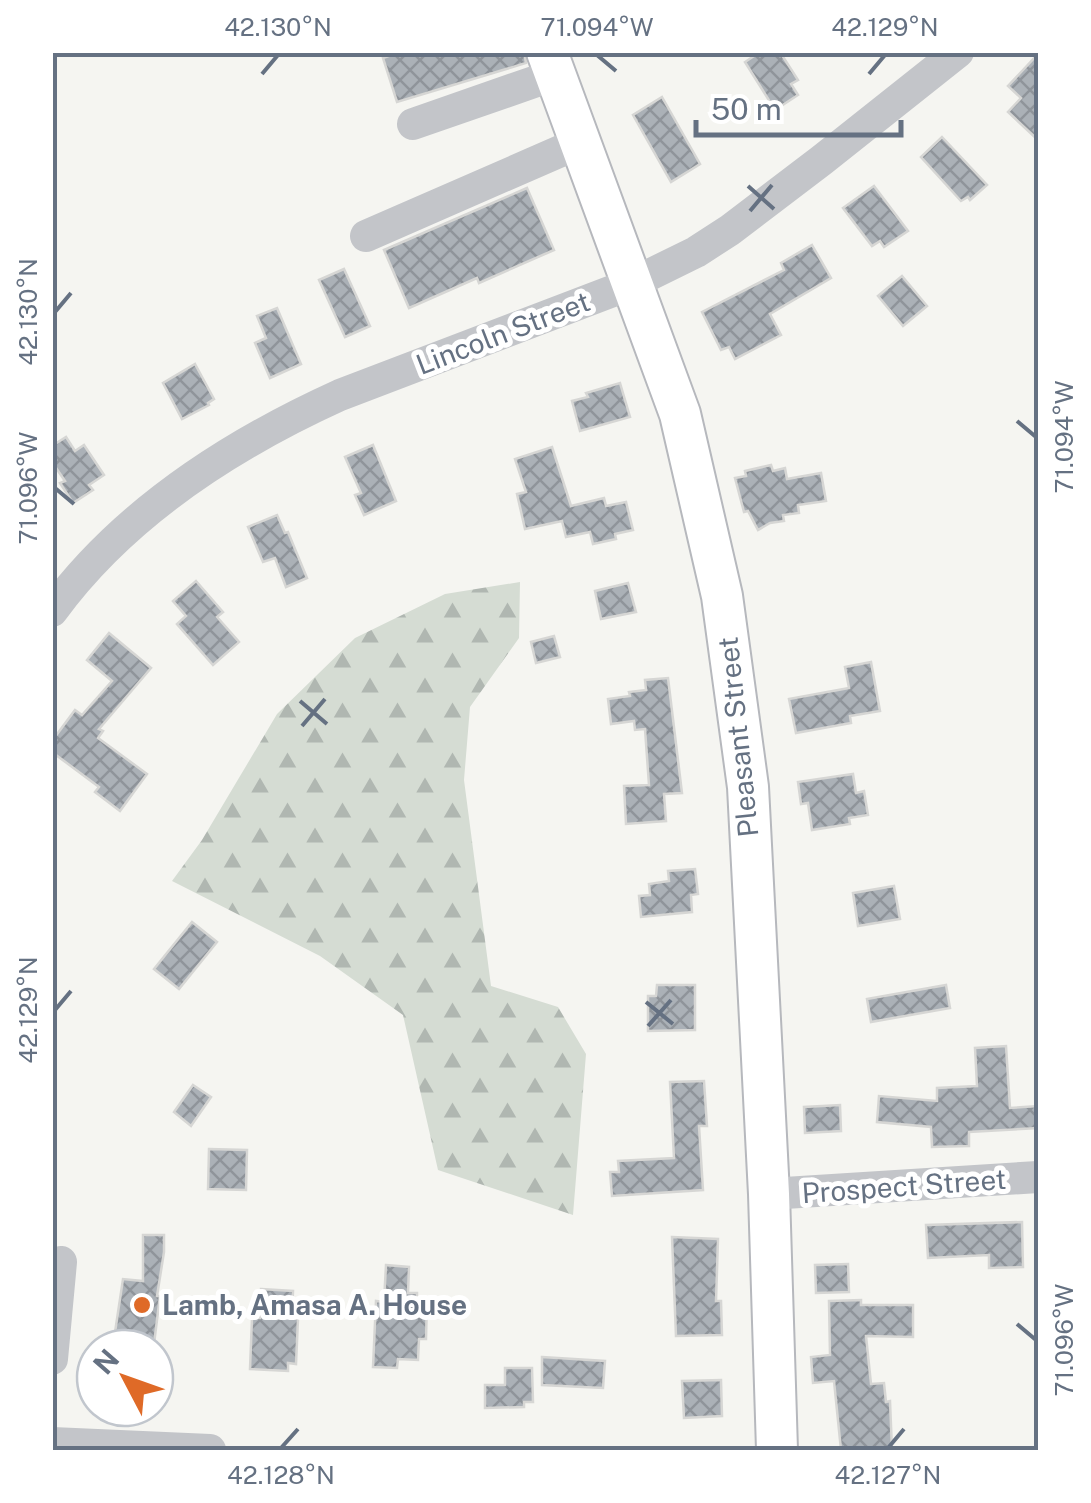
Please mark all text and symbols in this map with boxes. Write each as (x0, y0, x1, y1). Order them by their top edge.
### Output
text: 42.130°N (224, 12, 332, 42)
text: 71.094°W (540, 12, 654, 42)
text: 42.129°N (831, 12, 939, 42)
scale bar (696, 75, 901, 137)
text: 50 m (711, 91, 782, 127)
text: 42.130°N (13, 258, 43, 366)
street label: Lincoln Street (411, 284, 594, 381)
text: 71.094°W (1049, 380, 1079, 494)
text: 71.096°W (13, 431, 43, 544)
street label: Pleasant Street (711, 635, 764, 839)
text: 42.129°N (13, 956, 43, 1064)
street label: Prospect Street (801, 1162, 1007, 1209)
text: 71.096°W (1049, 1283, 1079, 1396)
place label: Lamb, Amasa A. House (162, 1288, 467, 1321)
marker: Lamb, Amasa A. House (131, 1294, 153, 1316)
north arrow (75, 1328, 175, 1428)
text: N (86, 1342, 125, 1380)
text: 42.128°N (227, 1460, 335, 1490)
text: 42.127°N (835, 1460, 941, 1490)

